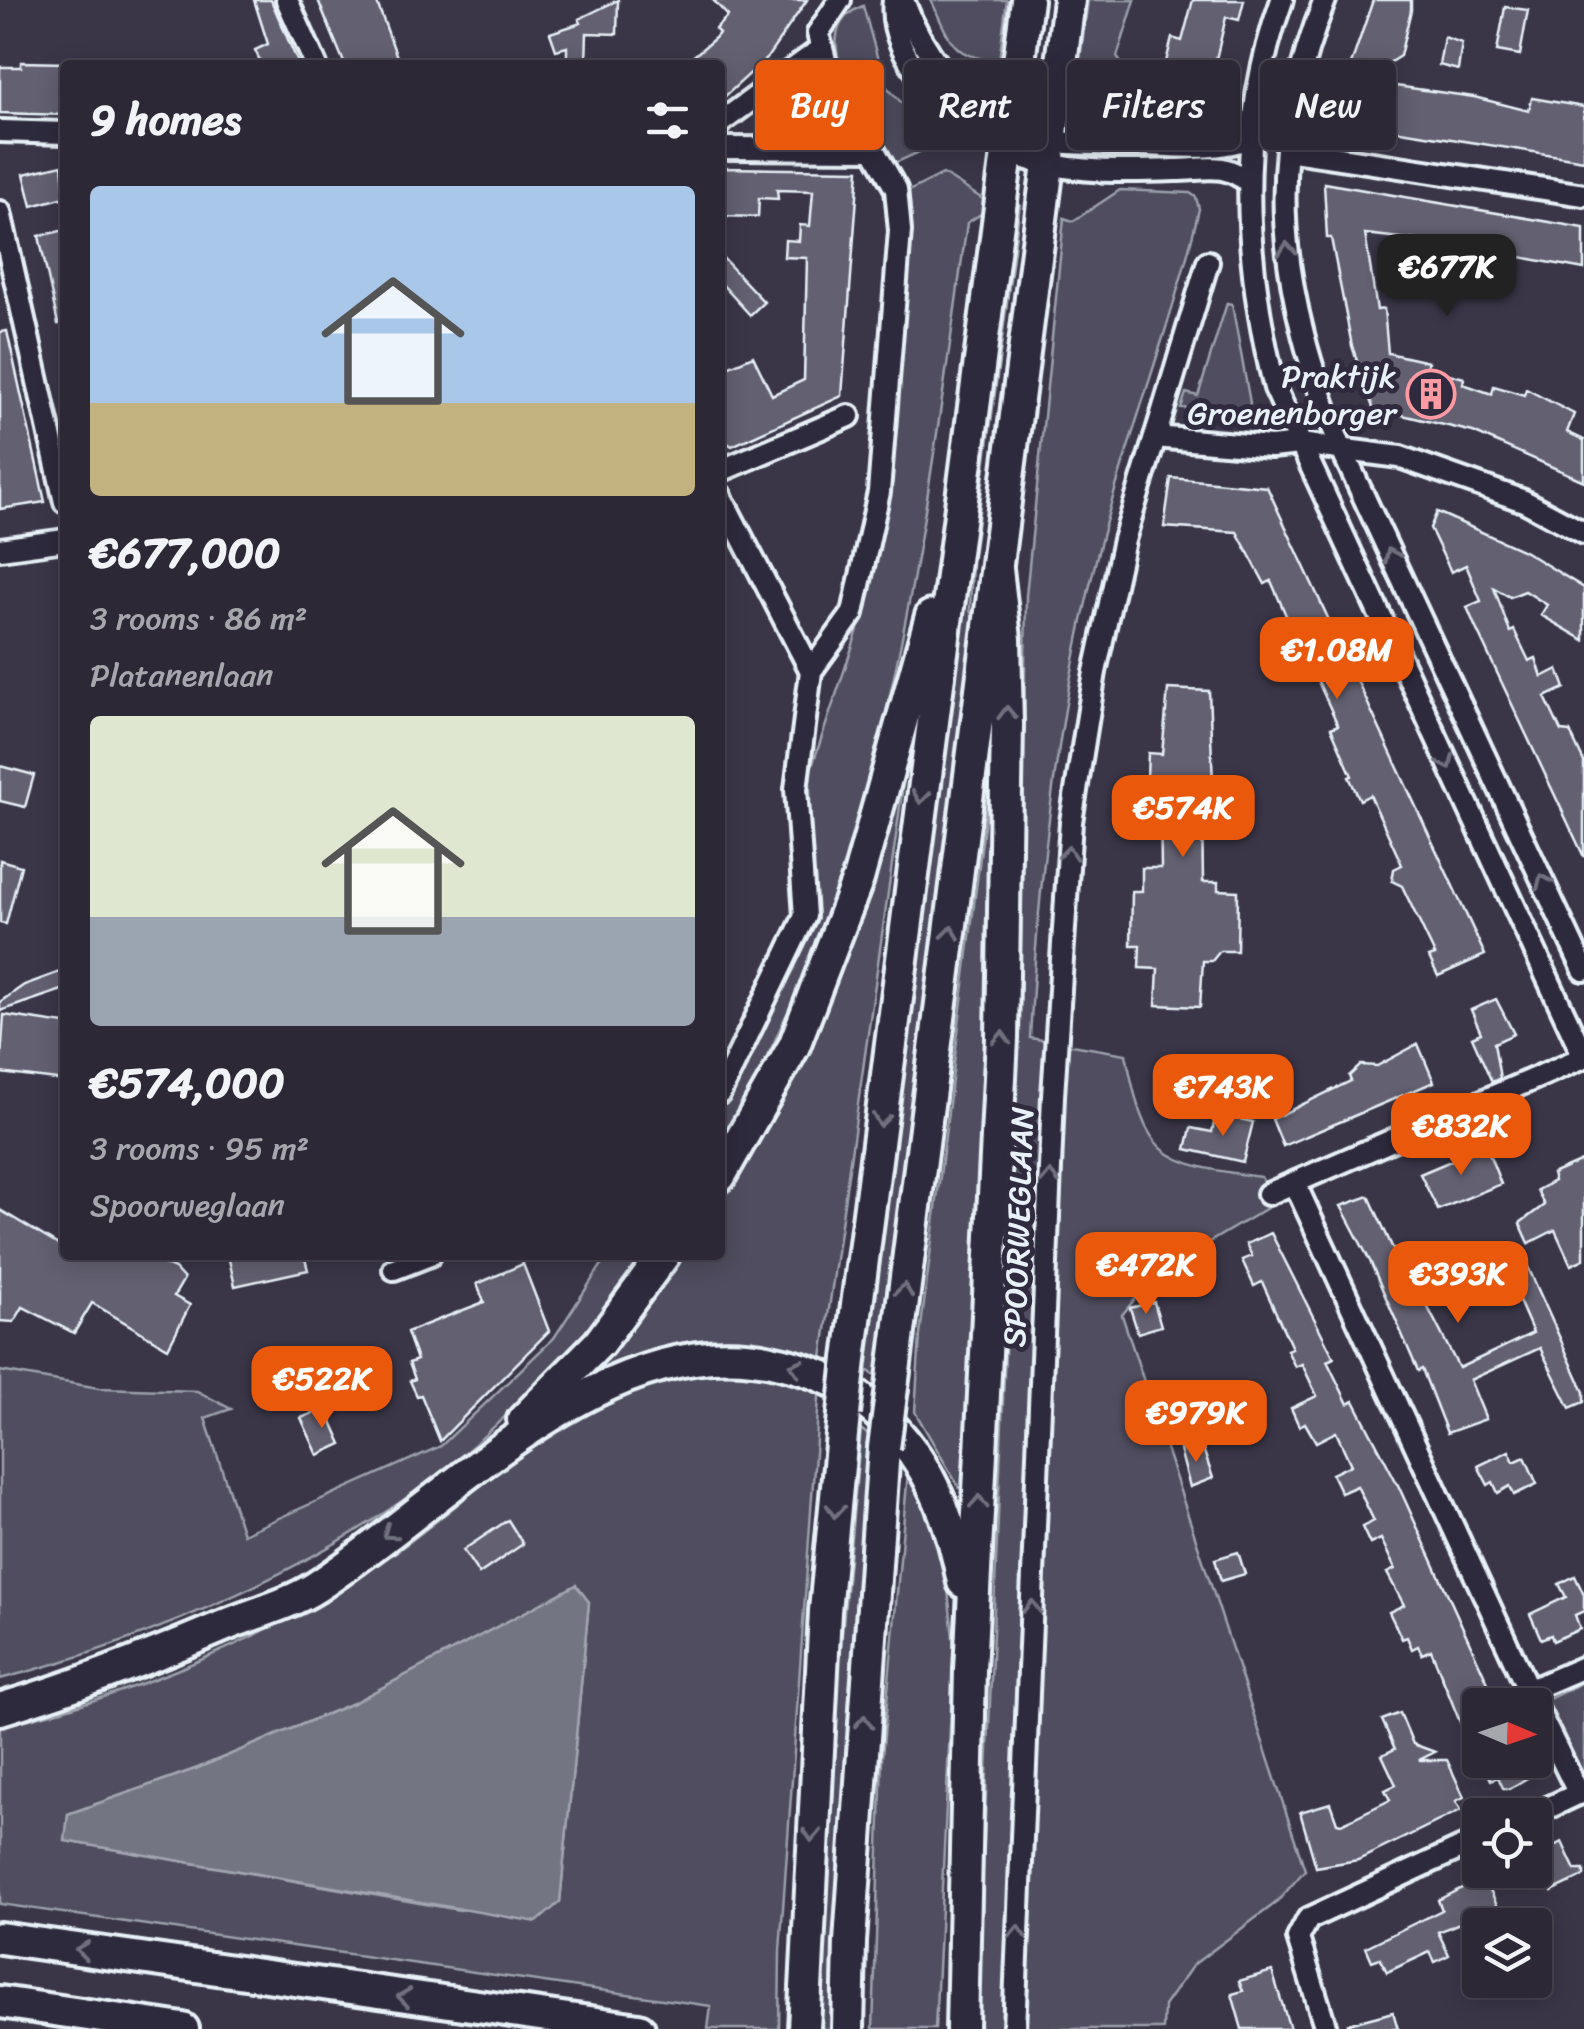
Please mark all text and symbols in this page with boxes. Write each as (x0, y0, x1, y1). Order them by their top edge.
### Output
chip: Buy (755, 60, 884, 150)
chip: Rent (904, 60, 1047, 150)
chip: Filters (1067, 60, 1240, 150)
chip: New (1260, 60, 1396, 150)
text: 9 homes (90, 83, 241, 157)
icon: filters (640, 93, 695, 148)
pin: €677K (1377, 234, 1517, 319)
text: €677K (1399, 238, 1495, 295)
one-way arrow (1276, 241, 1298, 257)
icon: home (303, 251, 483, 431)
place label: Praktijk Groenenborger (1188, 348, 1398, 442)
building icon: Praktijk Groenenborger (1405, 368, 1457, 420)
text: €677,000 (90, 516, 281, 590)
one-way arrow (1383, 547, 1403, 565)
text: 3 rooms · 86 m² (90, 590, 307, 647)
pin: €1.08M (1256, 617, 1418, 702)
text: €1.08M (1282, 621, 1392, 678)
text: Platanenlaan (90, 647, 273, 704)
one-way arrow (996, 704, 1018, 720)
one-way arrow (1434, 753, 1454, 771)
pin: €574K (1113, 775, 1253, 860)
text: €574K (1134, 779, 1232, 836)
icon: home (303, 781, 483, 961)
one-way arrow (911, 790, 932, 806)
one-way arrow (1057, 844, 1079, 860)
one-way arrow (1535, 873, 1555, 891)
one-way arrow (940, 925, 961, 941)
one-way arrow (991, 1029, 1012, 1045)
text: €574,000 (90, 1046, 285, 1120)
pin: €743K (1153, 1054, 1293, 1139)
text: €743K (1175, 1058, 1271, 1115)
pin: €832K (1391, 1093, 1531, 1178)
text: €832K (1413, 1097, 1509, 1154)
street label: SPOORWEGLAAN (986, 1106, 1051, 1348)
one-way arrow (871, 1111, 892, 1128)
text: 3 rooms · 95 m² (90, 1120, 309, 1177)
one-way arrow (1039, 1169, 1060, 1185)
text: Spoorweglaan (90, 1177, 285, 1234)
pin: €472K (1076, 1232, 1216, 1317)
text: €472K (1097, 1236, 1195, 1293)
pin: €393K (1388, 1241, 1528, 1326)
text: €393K (1410, 1245, 1506, 1302)
one-way arrow (893, 1282, 914, 1298)
pin: €522K (252, 1346, 392, 1431)
text: €522K (273, 1350, 371, 1407)
one-way arrow (788, 1358, 805, 1379)
pin: €979K (1126, 1380, 1266, 1465)
text: €979K (1147, 1384, 1245, 1441)
one-way arrow (968, 1494, 989, 1510)
one-way arrow (824, 1503, 846, 1519)
one-way arrow (382, 1522, 400, 1539)
one-way arrow (1021, 1598, 1042, 1614)
north arrow (1462, 1688, 1552, 1778)
map controls (1462, 1688, 1552, 1998)
one-way arrow (853, 1714, 875, 1730)
button: locate (1462, 1798, 1552, 1888)
one-way arrow (802, 1828, 823, 1844)
button: layers (1462, 1908, 1552, 1998)
one-way arrow (1007, 1923, 1028, 1939)
one-way arrow (74, 1940, 90, 1961)
one-way arrow (395, 1987, 412, 2008)

